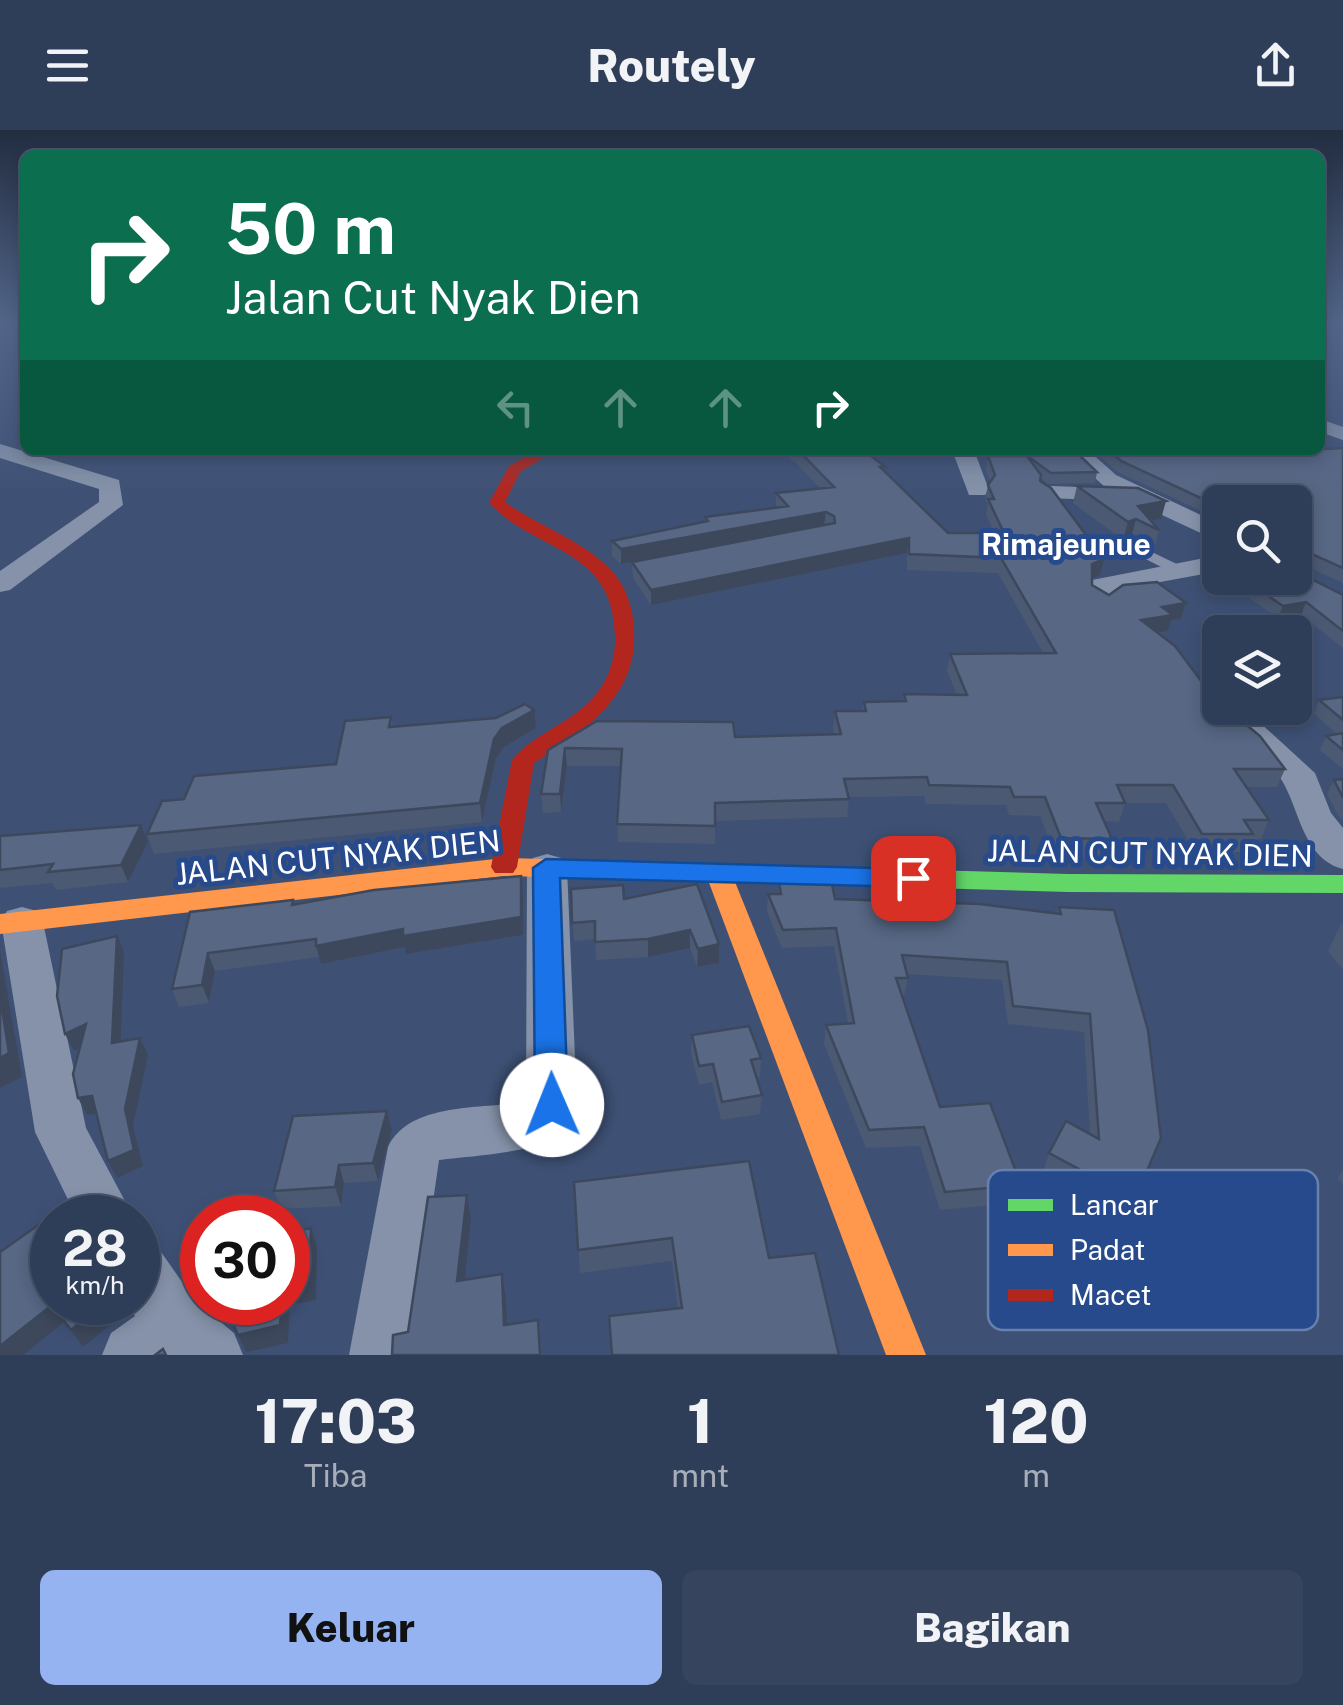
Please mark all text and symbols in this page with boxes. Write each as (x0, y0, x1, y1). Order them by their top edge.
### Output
icon: menu (40, 38, 95, 93)
icon: share (1248, 38, 1303, 93)
text: Routely (587, 39, 756, 92)
text: 50 m (225, 187, 396, 270)
icon: right (60, 190, 190, 320)
text: Jalan Cut Nyak Dien (225, 271, 640, 324)
icon: left (488, 380, 543, 435)
icon: ahead (593, 380, 648, 435)
icon: ahead (698, 380, 753, 435)
icon: right (803, 380, 858, 435)
map controls (1202, 485, 1312, 725)
button: search (1202, 485, 1312, 595)
district label: Rimajeunue (981, 526, 1151, 562)
button: layers (1202, 615, 1312, 725)
street label: JALAN CUT NYAK DIEN (174, 822, 502, 892)
street label: JALAN CUT NYAK DIEN (987, 832, 1313, 874)
pin (871, 836, 956, 921)
icon: arrive (886, 851, 941, 906)
position arrow (500, 1053, 604, 1157)
legend (988, 1170, 1318, 1330)
text: Lancar (1070, 1188, 1159, 1221)
speed limit sign: 30 (180, 1195, 310, 1325)
text: 28 (62, 1218, 128, 1277)
text: Padat (1070, 1233, 1146, 1266)
text: km/h (66, 1270, 124, 1300)
text: Macet (1070, 1278, 1151, 1311)
text: 17:03 (254, 1386, 417, 1457)
text: 1 (687, 1386, 713, 1457)
text: 120 (984, 1386, 1089, 1457)
text: Tiba (304, 1457, 367, 1494)
text: mnt (671, 1457, 729, 1494)
text: m (1022, 1457, 1050, 1494)
button: Keluar (40, 1570, 662, 1685)
button: Bagikan (682, 1570, 1303, 1685)

